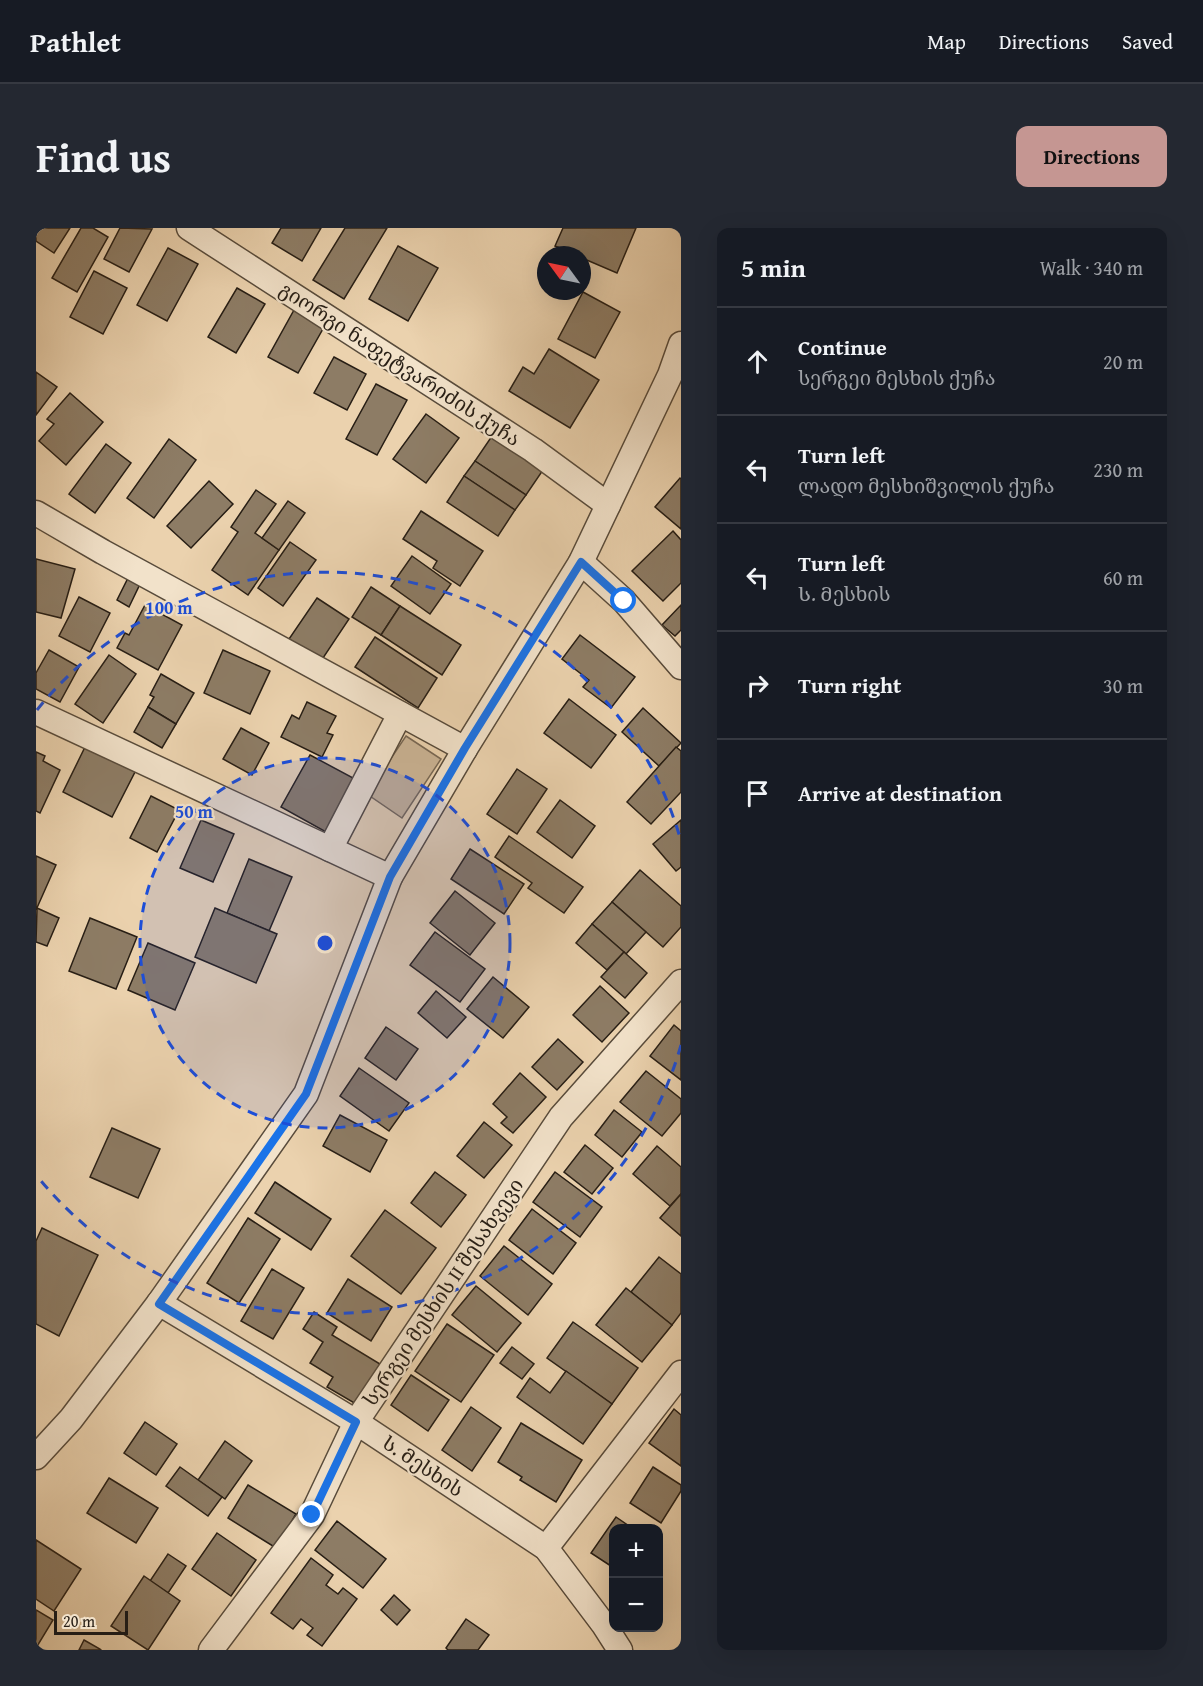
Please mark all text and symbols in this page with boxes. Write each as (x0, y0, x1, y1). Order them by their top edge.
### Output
text: Pathlet (30, 21, 121, 62)
text: Map (927, 26, 966, 57)
text: Directions (999, 26, 1089, 57)
text: Saved (1122, 26, 1173, 57)
text: Find us (36, 126, 171, 187)
button: Directions (1016, 126, 1167, 187)
north arrow (537, 246, 591, 300)
text: 5 min (741, 248, 806, 287)
text: Walk · 340 m (1040, 253, 1143, 282)
street label: გიორგი ნაფეტვარიძის ქუჩა (274, 275, 527, 453)
text: Continue (798, 331, 887, 363)
icon: ahead (741, 345, 774, 378)
text: 20 m (1103, 347, 1143, 376)
text: სერგეი მესხის ქუჩა (798, 363, 996, 392)
text: Turn left (798, 439, 885, 471)
icon: left (741, 453, 774, 486)
text: 230 m (1093, 455, 1143, 484)
text: ლადო მესხიშვილის ქუჩა (798, 471, 1055, 500)
text: Turn left (798, 547, 885, 579)
icon: left (741, 561, 774, 594)
text: 60 m (1103, 563, 1143, 592)
text: Ს. Მესხის (798, 579, 891, 608)
route start (610, 587, 636, 613)
text: 100 m (145, 594, 193, 621)
icon: right (741, 669, 774, 702)
text: Turn right (798, 669, 901, 701)
text: 30 m (1103, 671, 1143, 700)
icon: arrive (741, 777, 774, 810)
text: Arrive at destination (798, 777, 1002, 809)
text: 50 m (175, 798, 214, 825)
centre of rings (315, 933, 335, 953)
street label: სერგეი მესხის II შესახვევი (355, 1172, 530, 1411)
street label: Ს. Მესხის (377, 1428, 470, 1503)
route end (298, 1501, 324, 1527)
map controls (609, 1524, 663, 1632)
button: + (609, 1524, 663, 1578)
button: − (609, 1578, 663, 1632)
scale bar (54, 1608, 128, 1636)
text: 20 m (63, 1609, 95, 1633)

